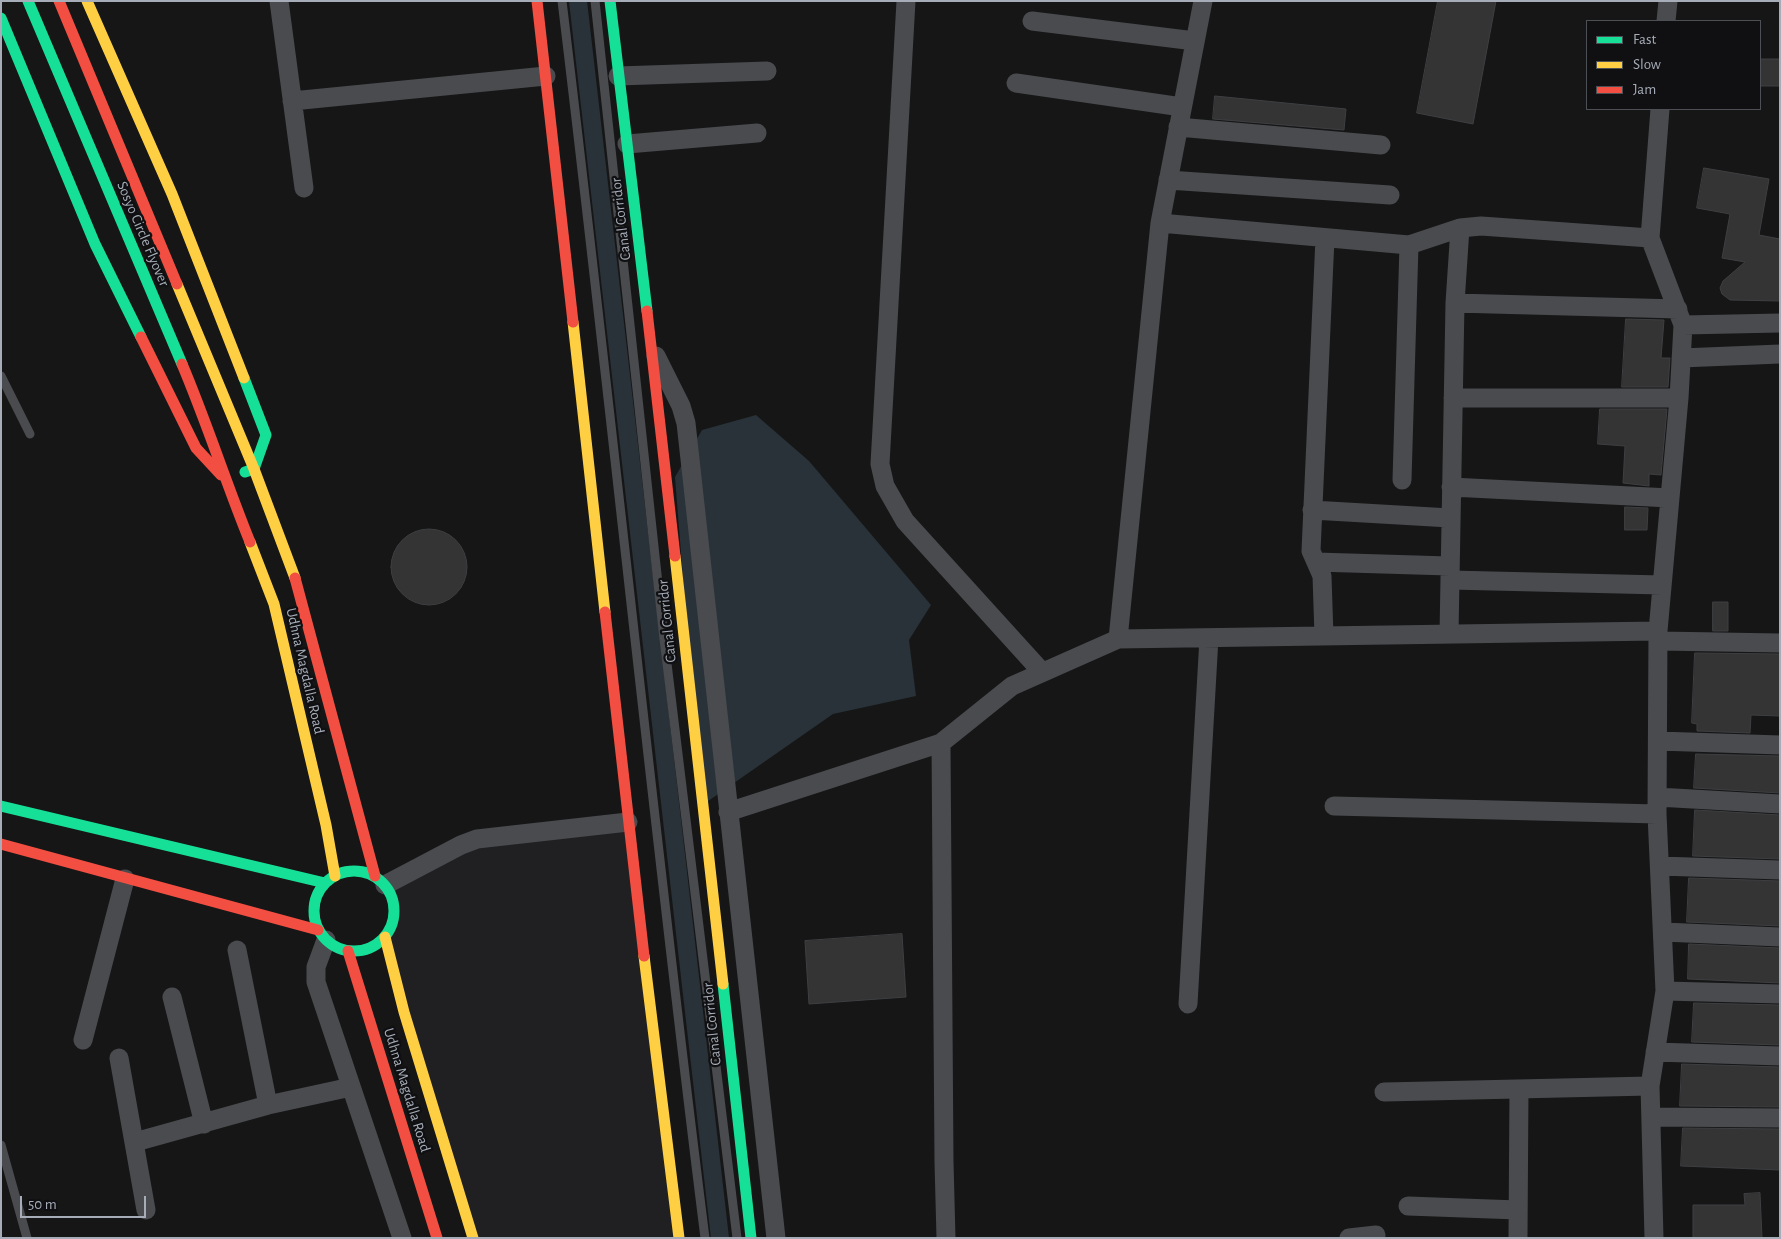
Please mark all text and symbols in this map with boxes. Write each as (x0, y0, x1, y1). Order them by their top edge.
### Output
legend (1586, 20, 1761, 110)
text: Fast (1633, 32, 1656, 47)
text: Slow (1633, 57, 1661, 72)
text: Jam (1633, 82, 1656, 97)
street label: Canal Corridor (607, 177, 635, 261)
street label: Sosyo Circle Flyover (113, 179, 173, 289)
street label: Canal Corridor (654, 579, 680, 663)
street label: Udhna Magdalla Road (282, 606, 328, 736)
street label: Canal Corridor (699, 982, 725, 1066)
street label: Udhna Magdalla Road (380, 1026, 434, 1154)
scale bar (22, 1186, 149, 1218)
text: 50 m (28, 1197, 57, 1212)

